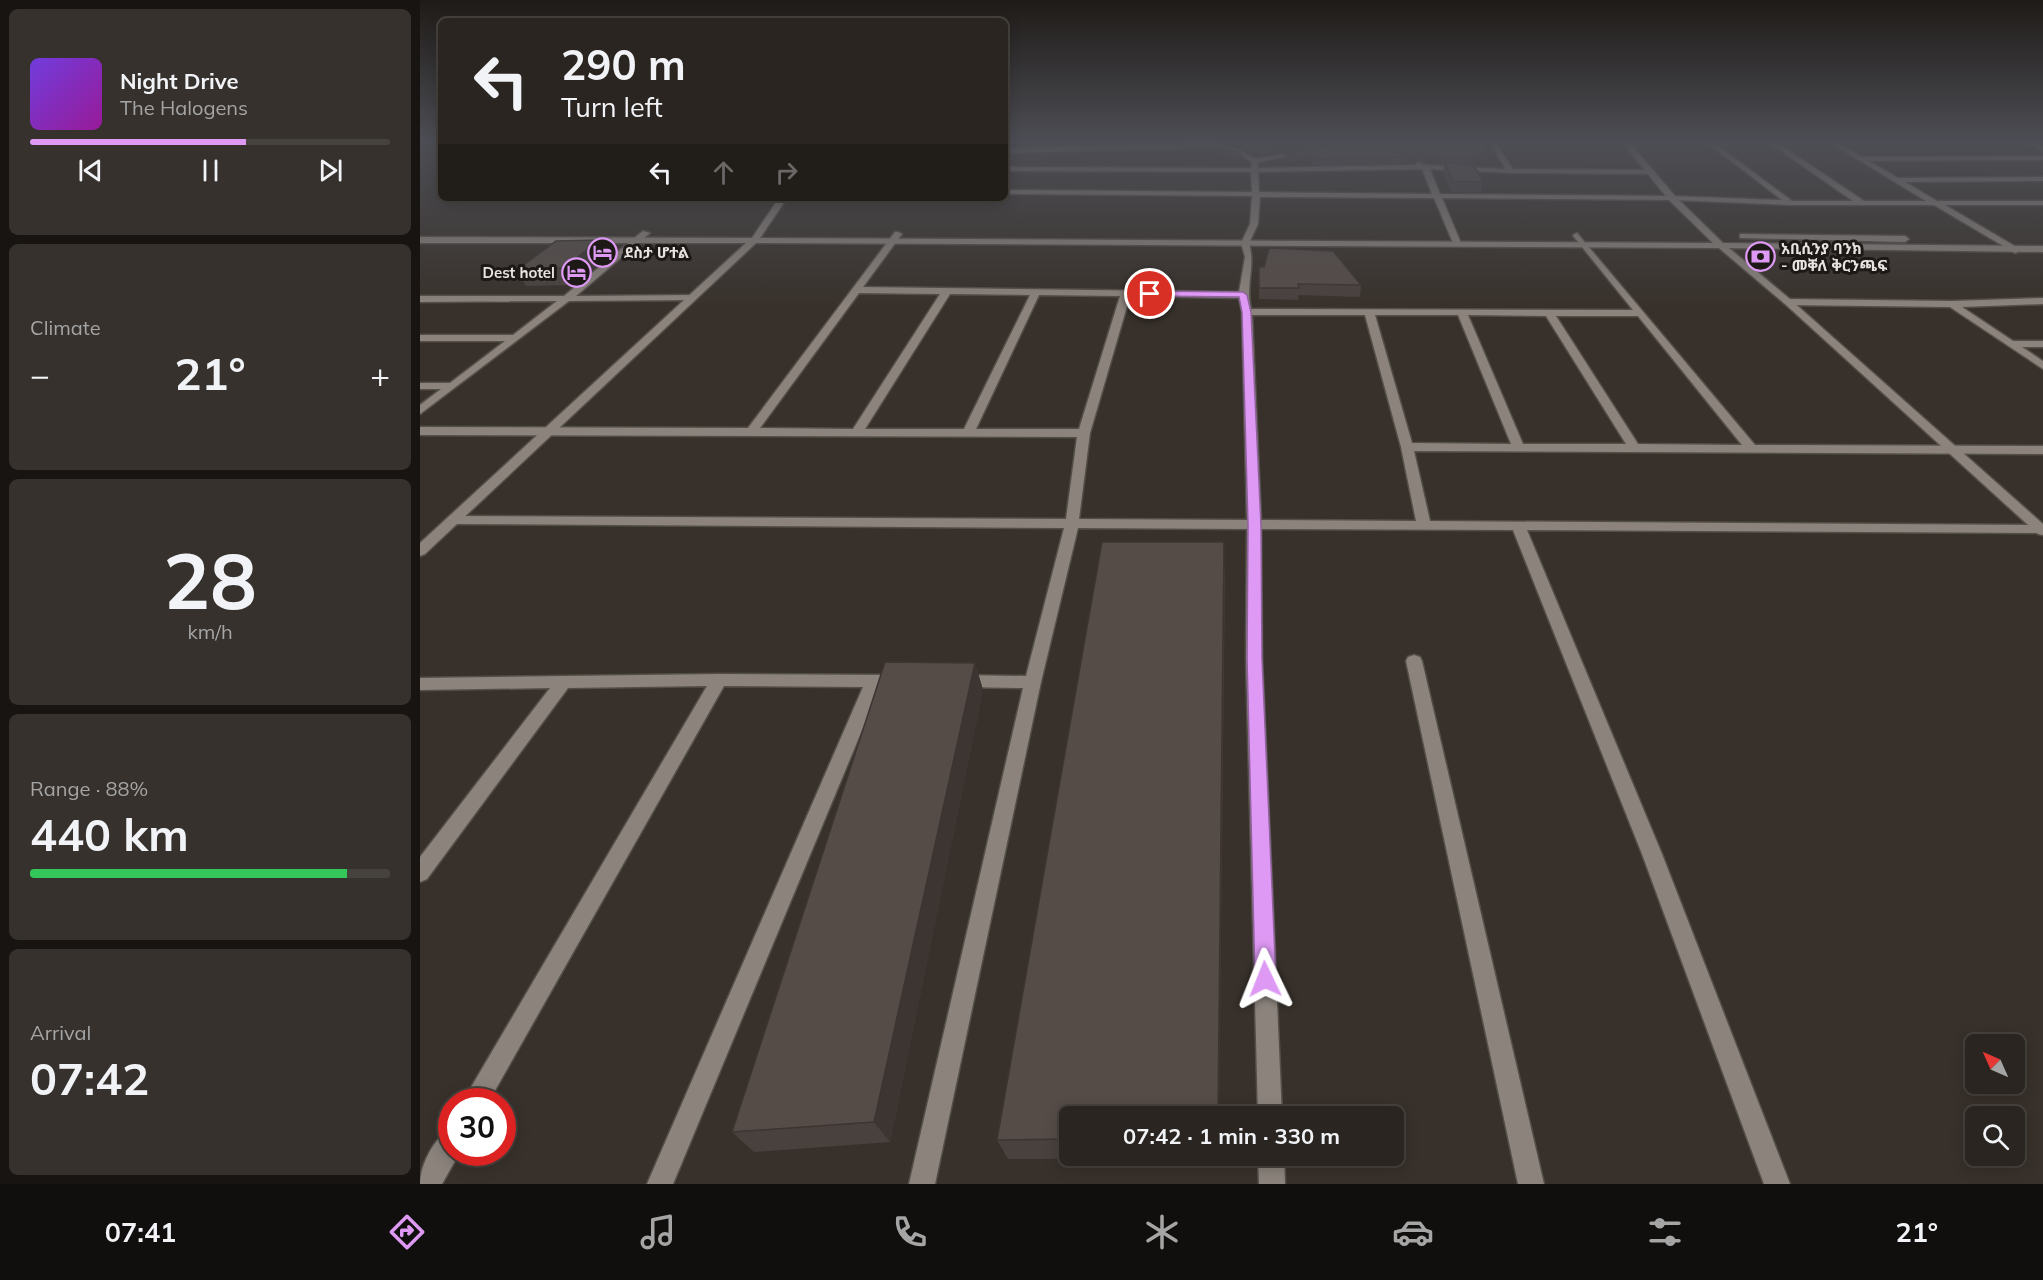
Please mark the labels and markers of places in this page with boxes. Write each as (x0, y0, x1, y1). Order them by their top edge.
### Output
hotel icon: ደስታ ሆተል (587, 236, 619, 268)
place label: አቢሲንያ ባንክ - መቐለ ቅርንጫፍ (1781, 239, 1887, 275)
bank icon: አቢሲንያ ባንክ - መቐለ ቅርንጫፍ (1744, 241, 1776, 273)
place label: ደስታ ሆተል (624, 243, 689, 262)
hotel icon: Dest hotel (560, 256, 592, 288)
place label: Dest hotel (483, 263, 555, 282)
pin (1124, 268, 1175, 319)

